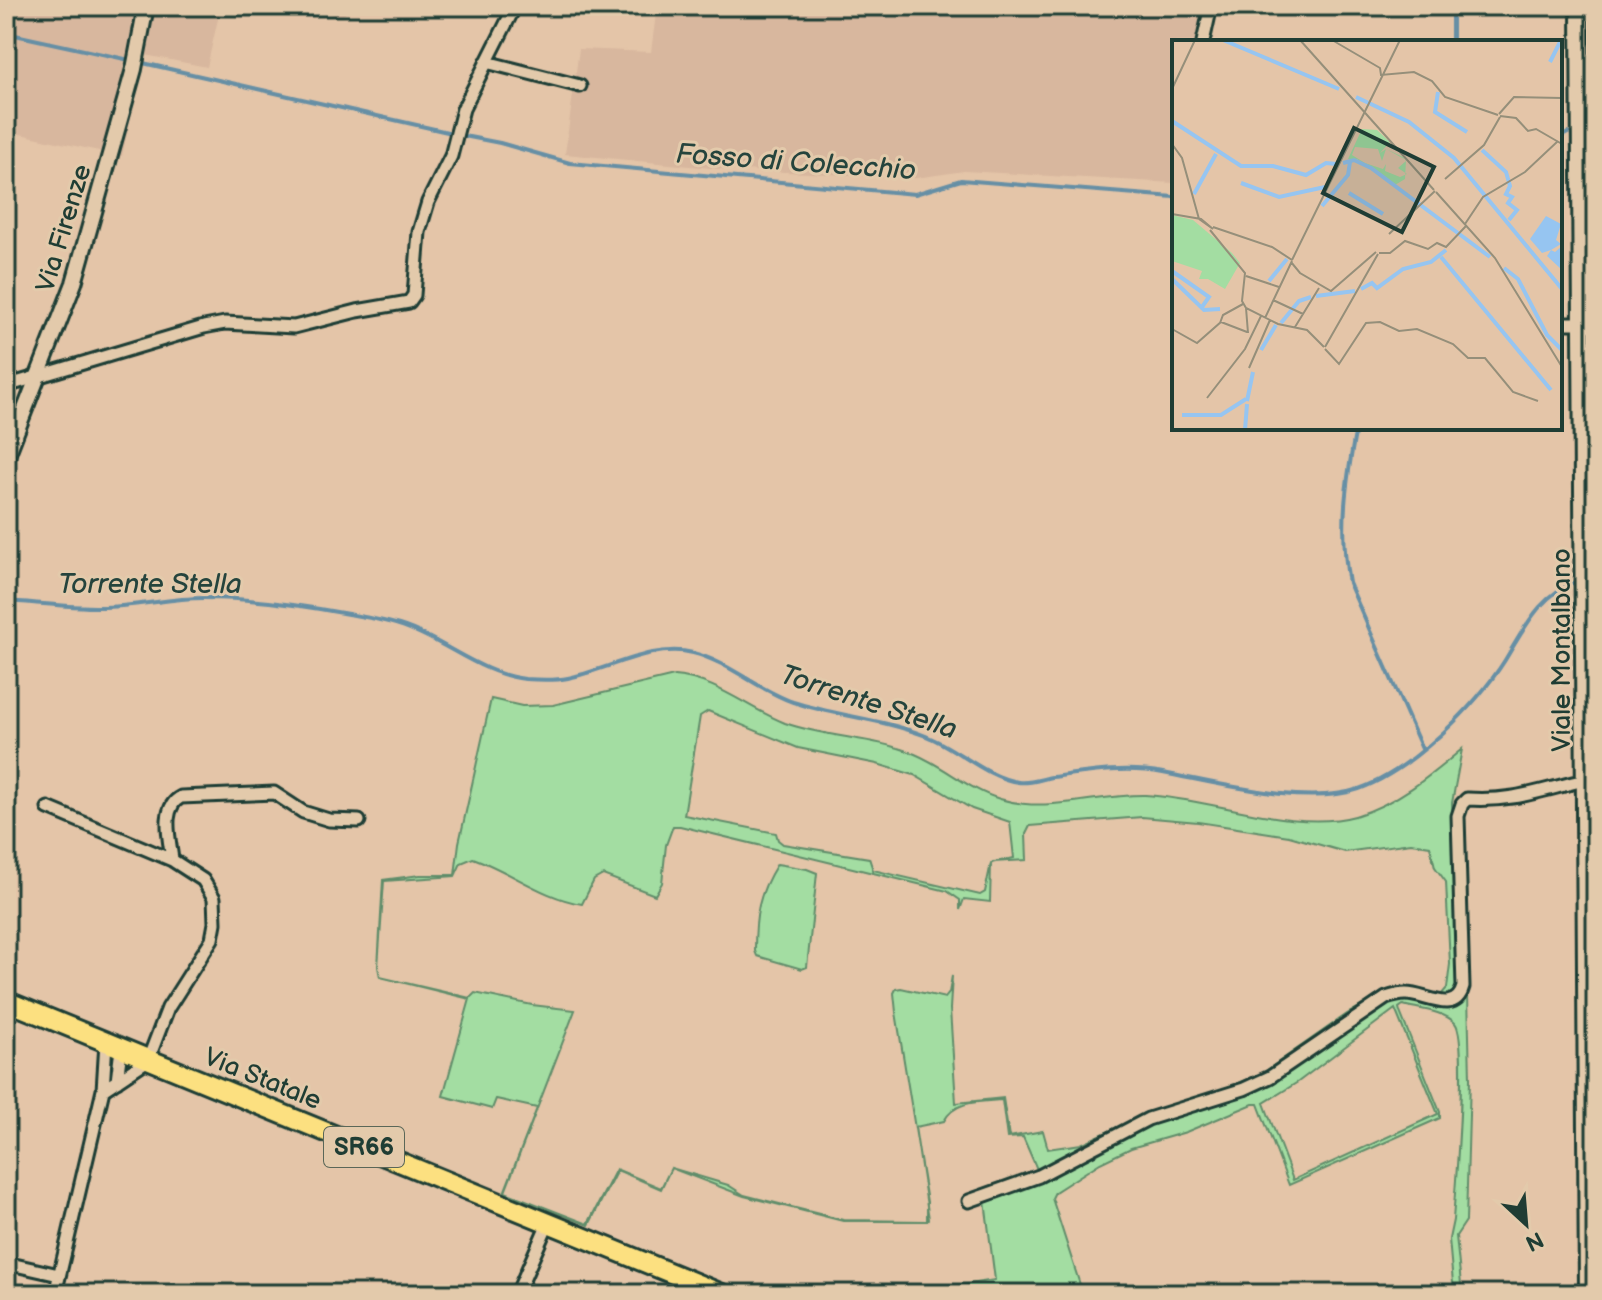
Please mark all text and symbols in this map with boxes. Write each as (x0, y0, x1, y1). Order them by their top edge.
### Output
inset map (1172, 40, 1562, 430)
water label: Fosso di Colecchio (675, 138, 917, 187)
street label: Via Firenze (30, 161, 99, 296)
street label: Viale Montalbano (1547, 548, 1578, 752)
water label: Torrente Stella (58, 568, 242, 601)
water label: Torrente Stella (776, 658, 961, 747)
street label: Via Statale (199, 1042, 326, 1117)
road number: SR66 (324, 1127, 404, 1167)
north arrow (1486, 1184, 1566, 1264)
text: N (1521, 1225, 1547, 1256)

